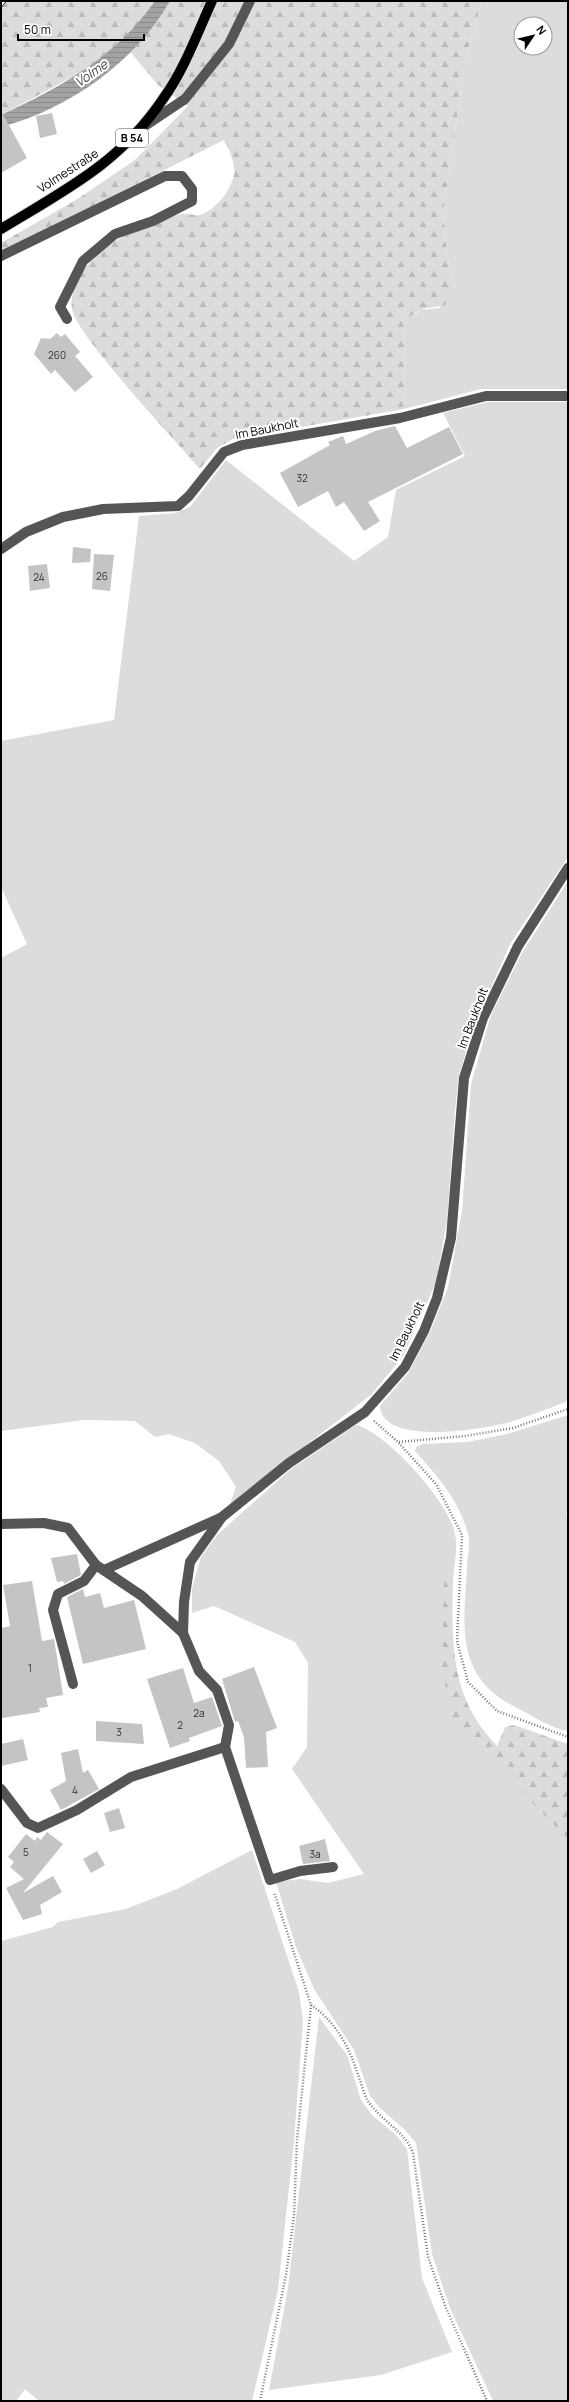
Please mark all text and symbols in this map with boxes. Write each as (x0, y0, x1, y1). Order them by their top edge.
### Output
scale bar (18, 16, 144, 42)
north arrow (513, 16, 553, 56)
text: 50 m (24, 21, 51, 38)
text: N (533, 22, 550, 38)
water label: Volme (71, 54, 112, 91)
road number: B 54 (116, 129, 148, 147)
street label: Volmestraße (34, 144, 102, 197)
house number: 260 (48, 348, 66, 362)
street label: Im Baukholt (234, 414, 300, 443)
house number: 32 (296, 471, 308, 485)
house number: 26 (96, 569, 108, 583)
house number: 24 (33, 570, 45, 584)
street label: Im Baukholt (453, 985, 492, 1051)
street label: Im Baukholt (385, 1298, 428, 1363)
house number: 1 (28, 1661, 32, 1675)
house number: 2a (193, 1706, 205, 1720)
house number: 2 (177, 1718, 183, 1732)
house number: 3 (116, 1725, 122, 1739)
house number: 4 (72, 1783, 78, 1797)
house number: 5 (23, 1845, 29, 1859)
house number: 3a (309, 1847, 321, 1861)

